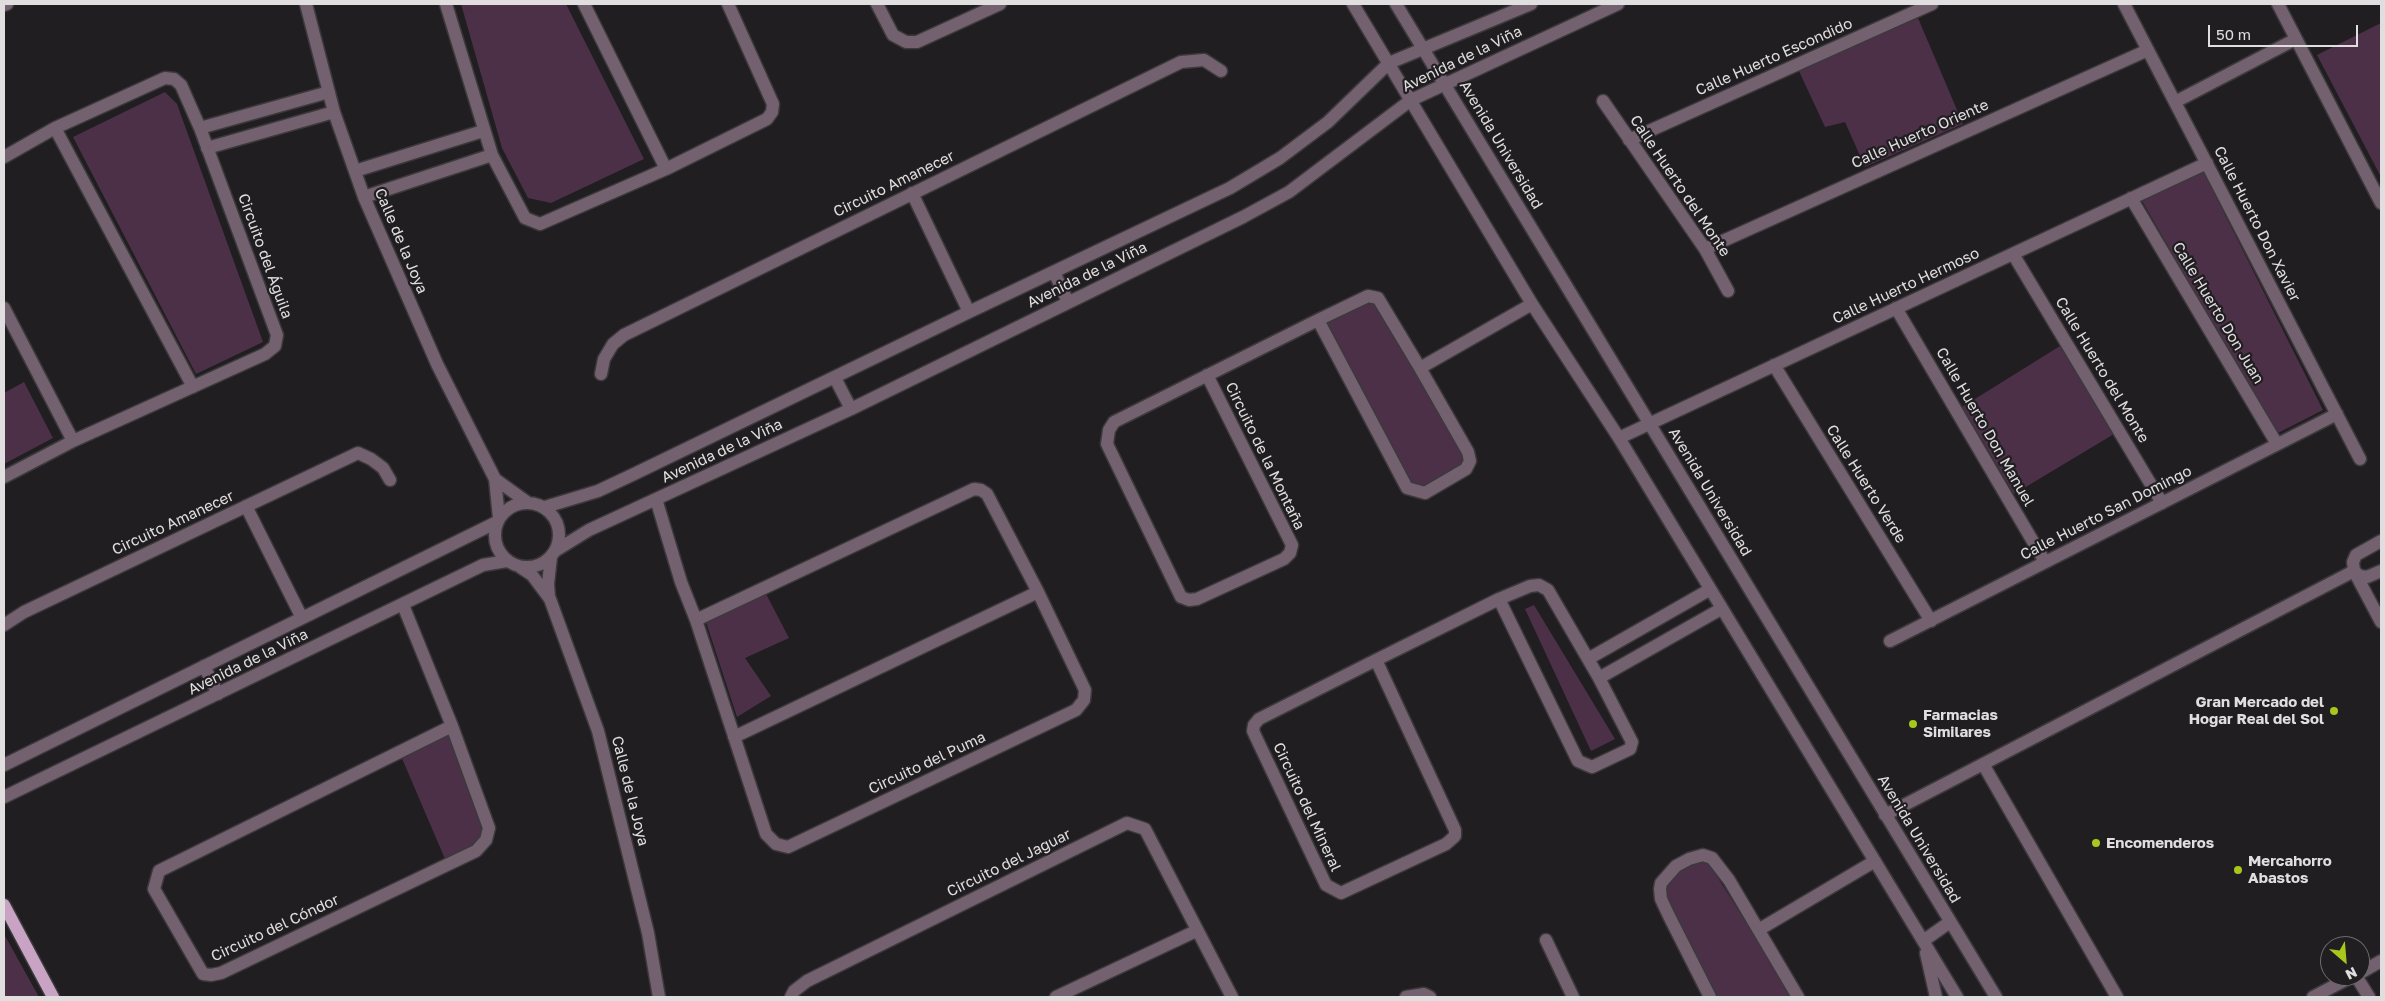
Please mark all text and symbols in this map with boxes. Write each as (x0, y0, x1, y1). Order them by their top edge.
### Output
street label: Calle Huerto Escondido (1693, 14, 1855, 100)
scale bar (2210, 15, 2360, 47)
street label: Avenida de la Viña (1399, 22, 1525, 96)
text: 50 m (2216, 25, 2251, 43)
street label: Avenida Universidad (1456, 78, 1546, 212)
street label: Calle Huerto Oriente (1849, 96, 1991, 172)
street label: Calle Huerto del Monte (1626, 112, 1734, 260)
street label: Calle Huerto Don Xavier (2210, 143, 2304, 305)
street label: Circuito Amanecer (831, 147, 957, 221)
street label: Calle de la Joya (371, 186, 431, 296)
street label: Circuito del Águila (234, 191, 296, 321)
street label: Avenida de la Viña (1024, 238, 1150, 312)
street label: Calle Huerto Don Juan (2169, 239, 2267, 387)
street label: Calle Huerto Hermoso (1830, 244, 1982, 328)
street label: Calle Huerto del Monte (2051, 294, 2153, 446)
street label: Calle Huerto Don Manuel (1932, 344, 2038, 510)
street label: Circuito de la Montaña (1221, 379, 1309, 533)
street label: Avenida de la Viña (659, 415, 785, 487)
street label: Calle Huerto Verde (1822, 422, 1910, 546)
street label: Avenida Universidad (1665, 425, 1755, 559)
street label: Calle Huerto San Domingo (2017, 462, 2195, 564)
street label: Circuito Amanecer (109, 487, 237, 559)
street label: Avenida de la Viña (185, 625, 311, 699)
place label: Gran Mercado del Hogar Real del Sol (2189, 693, 2324, 728)
marker: Gran Mercado del Hogar Real del Sol (2328, 705, 2340, 717)
place label: Farmacias Similares (1923, 706, 1998, 741)
marker: Farmacias Similares (1907, 718, 1919, 730)
street label: Circuito del Puma (866, 728, 988, 798)
street label: Calle de la Joya (608, 734, 652, 848)
street label: Circuito del Mineral (1269, 740, 1345, 874)
street label: Avenida Universidad (1874, 772, 1964, 906)
street label: Circuito del Jaguar (944, 825, 1074, 901)
place label: Encomenderos (2106, 834, 2214, 852)
marker: Encomenderos (2090, 837, 2102, 849)
place label: Mercahorro Abastos (2248, 852, 2332, 887)
marker: Mercahorro Abastos (2232, 864, 2244, 876)
street label: Circuito del Cóndor (208, 890, 342, 966)
north arrow (2320, 936, 2370, 986)
text: N (2343, 964, 2360, 984)

